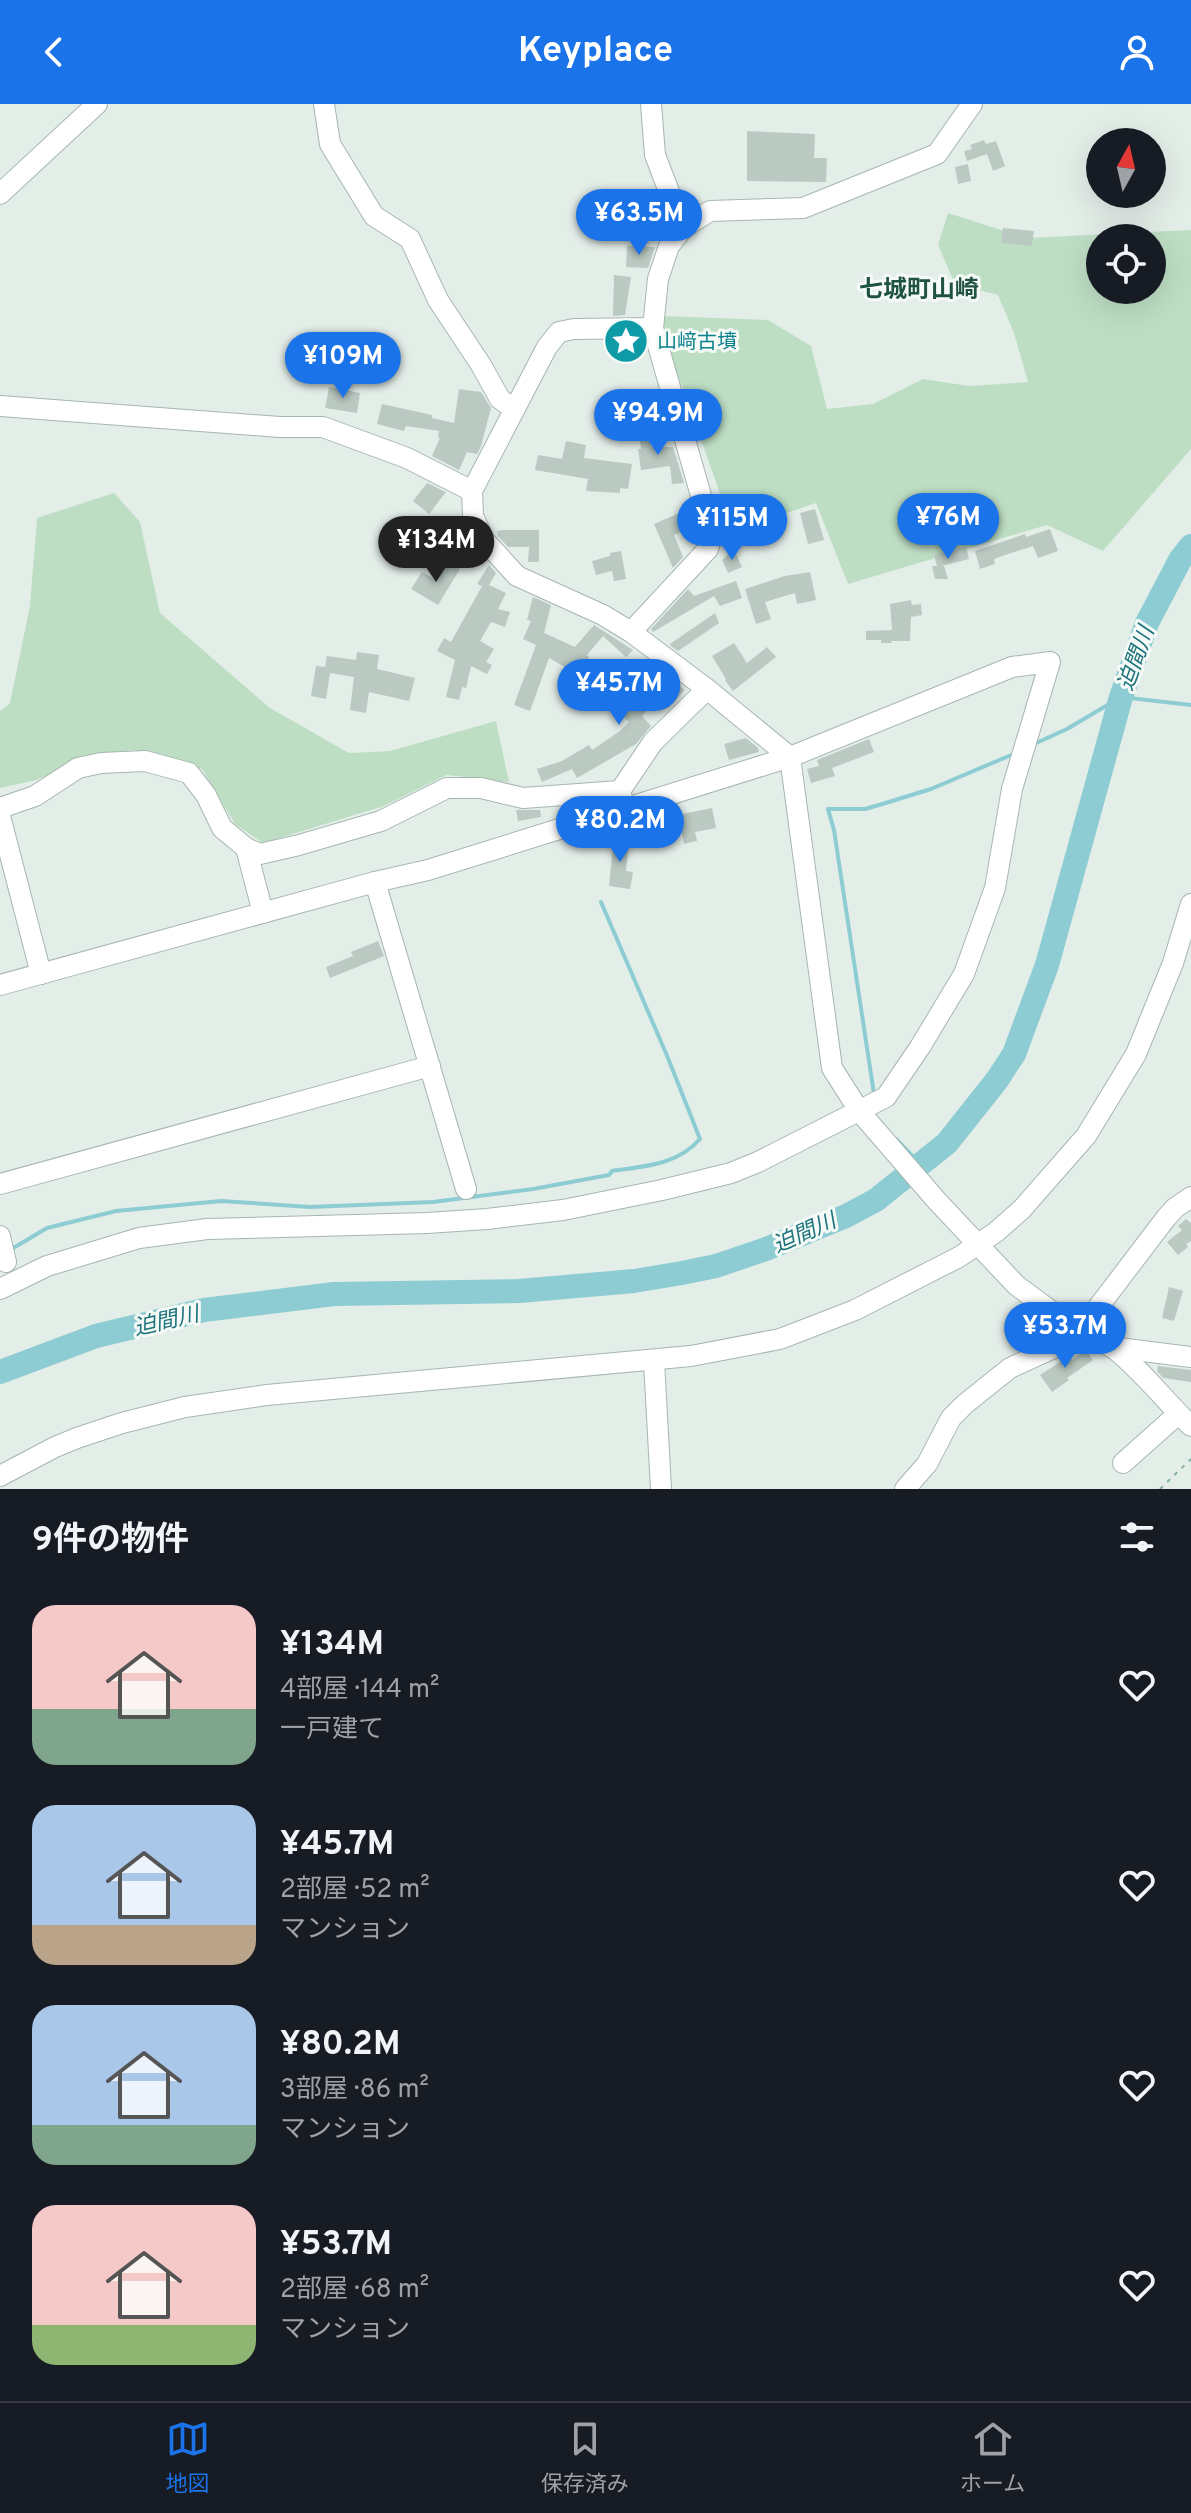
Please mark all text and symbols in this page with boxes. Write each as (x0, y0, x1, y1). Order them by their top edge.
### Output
text: Keyplace (518, 29, 673, 75)
icon: back (32, 30, 76, 74)
icon: person (1115, 30, 1159, 74)
north arrow (1086, 128, 1166, 208)
map controls (1086, 128, 1166, 304)
pin: ¥63.5M (574, 189, 704, 257)
text: ¥63.5M (594, 198, 684, 231)
button: locate (1086, 224, 1166, 304)
district label: 七城町山崎 (859, 276, 979, 306)
place icon: 山﨑古墳 (602, 317, 650, 365)
place label: 山﨑古墳 (657, 330, 737, 356)
pin: ¥109M (287, 332, 399, 400)
text: ¥109M (303, 341, 383, 374)
pin: ¥94.9M (593, 389, 723, 457)
text: ¥94.9M (612, 398, 704, 431)
pin: ¥76M (901, 493, 995, 561)
pin: ¥115M (676, 494, 788, 562)
text: ¥76M (915, 502, 981, 535)
text: ¥115M (695, 503, 769, 536)
pin: ¥134M (380, 516, 492, 584)
text: ¥134M (396, 525, 476, 558)
water label: 迫間川 (1113, 621, 1162, 694)
pin: ¥45.7M (554, 659, 684, 727)
text: ¥45.7M (575, 668, 663, 701)
pin: ¥80.2M (555, 796, 685, 864)
text: ¥80.2M (574, 805, 666, 838)
water label: 迫間川 (769, 1208, 842, 1260)
water label: 迫間川 (131, 1301, 204, 1343)
pin: ¥53.7M (1000, 1302, 1130, 1370)
text: ¥53.7M (1022, 1311, 1108, 1344)
icon: filters (1115, 1515, 1159, 1559)
text: 9件の物件 (32, 1520, 189, 1563)
text: ¥134M (280, 1624, 384, 1667)
icon: home (96, 1637, 192, 1733)
icon: heart (1115, 1663, 1159, 1707)
text: 4部屋 · 144 m² (280, 1674, 439, 1707)
text: 一戸建て (280, 1714, 384, 1747)
text: ¥45.7M (280, 1824, 394, 1867)
icon: home (96, 1837, 192, 1933)
icon: heart (1115, 1863, 1159, 1907)
text: 2部屋 · 52 m² (280, 1874, 430, 1907)
text: マンション (280, 1914, 410, 1947)
text: ¥80.2M (280, 2024, 400, 2067)
icon: home (96, 2037, 192, 2133)
icon: heart (1115, 2063, 1159, 2107)
text: 3部屋 · 86 m² (280, 2074, 429, 2107)
text: マンション (280, 2114, 410, 2147)
text: ¥53.7M (280, 2224, 392, 2267)
icon: home (96, 2237, 192, 2333)
icon: heart (1115, 2263, 1159, 2307)
text: 2部屋 · 68 m² (280, 2274, 429, 2307)
text: マンション (280, 2314, 410, 2347)
tab: 地図 (166, 2417, 210, 2499)
tab: 保存済み (541, 2417, 629, 2499)
tab: ホーム (960, 2417, 1025, 2499)

